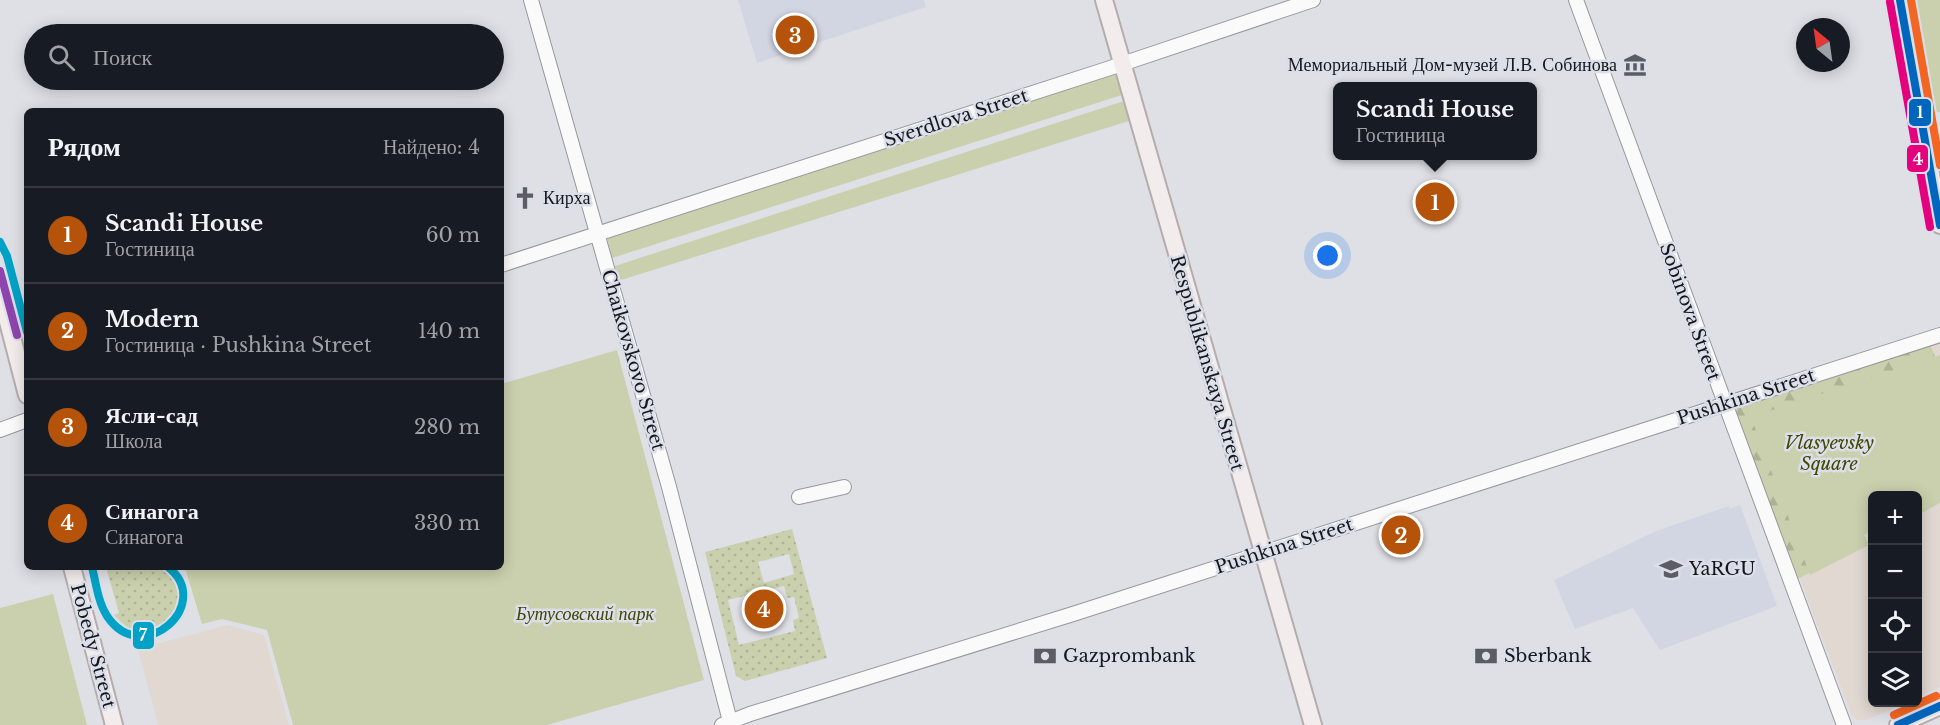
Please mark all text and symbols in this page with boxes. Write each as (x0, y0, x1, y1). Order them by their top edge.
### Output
pin: 3 (776, 12, 814, 57)
north arrow (1796, 18, 1850, 72)
search box (24, 24, 504, 90)
icon: search (45, 41, 78, 74)
text: Поиск (93, 44, 152, 71)
museum icon: Мемориальный Дом-музей Л.В. Собинова (1622, 52, 1648, 78)
place label: Мемориальный Дом-музей Л.В. Собинова (1288, 54, 1617, 76)
popup (1333, 82, 1537, 160)
street label: Sverdlova Street (881, 84, 1031, 152)
text: Scandi House (1356, 96, 1514, 123)
line badge: 1 (1908, 98, 1932, 127)
text: 1 (1917, 102, 1924, 122)
text: Гостиница (1356, 123, 1446, 147)
text: Рядом (48, 131, 121, 163)
text: Найдено: 4 (383, 135, 480, 159)
line badge: 4 (1906, 144, 1929, 173)
text: 4 (1913, 149, 1923, 169)
pin: 1 (1416, 180, 1454, 224)
church icon: Кирха (512, 185, 538, 211)
place label: Кирха (543, 187, 590, 209)
text: Scandi House (105, 210, 263, 237)
text: 1 (63, 223, 72, 247)
text: 60 m (426, 223, 480, 247)
text: Гостиница (105, 237, 195, 261)
street label: Sobinova Street (1655, 240, 1725, 384)
your location (1313, 241, 1342, 270)
street label: Respublikanskaya Street (1166, 253, 1248, 474)
street label: Chaikovskovo Street (597, 267, 669, 453)
text: Modern (105, 306, 199, 333)
text: 2 (61, 319, 74, 343)
text: 140 m (418, 319, 480, 343)
text: Гостиница · Pushkina Street (105, 333, 371, 357)
street label: Pushkina Street (1674, 364, 1818, 430)
text: Ясли-сад (105, 402, 198, 429)
text: 3 (61, 415, 74, 439)
text: 280 m (414, 415, 480, 439)
text: Школа (105, 429, 162, 453)
park label: Vlasyevsky Square (1784, 432, 1874, 475)
map controls (1868, 491, 1922, 707)
button: + (1868, 491, 1922, 545)
text: Синагога (105, 498, 199, 525)
text: 4 (61, 511, 74, 535)
text: 330 m (414, 511, 480, 535)
pin: 2 (1382, 512, 1420, 558)
street label: Pushkina Street (1212, 513, 1356, 579)
text: Синагога (105, 525, 183, 549)
button: − (1868, 545, 1922, 599)
school or university icon: YaRGU (1658, 556, 1684, 582)
place label: YaRGU (1688, 558, 1756, 580)
street label: Pobedy Street (66, 581, 120, 711)
pin: 4 (744, 586, 783, 632)
button: locate (1868, 599, 1922, 653)
park label: Бутусовский парк (515, 603, 654, 625)
line badge: 7 (132, 621, 155, 650)
text: 7 (139, 625, 148, 645)
bank icon: Gazprombank (1032, 643, 1058, 669)
bank icon: Sberbank (1473, 643, 1499, 669)
place label: Gazprombank (1063, 645, 1196, 667)
place label: Sberbank (1504, 645, 1592, 667)
button: layers (1868, 653, 1922, 707)

